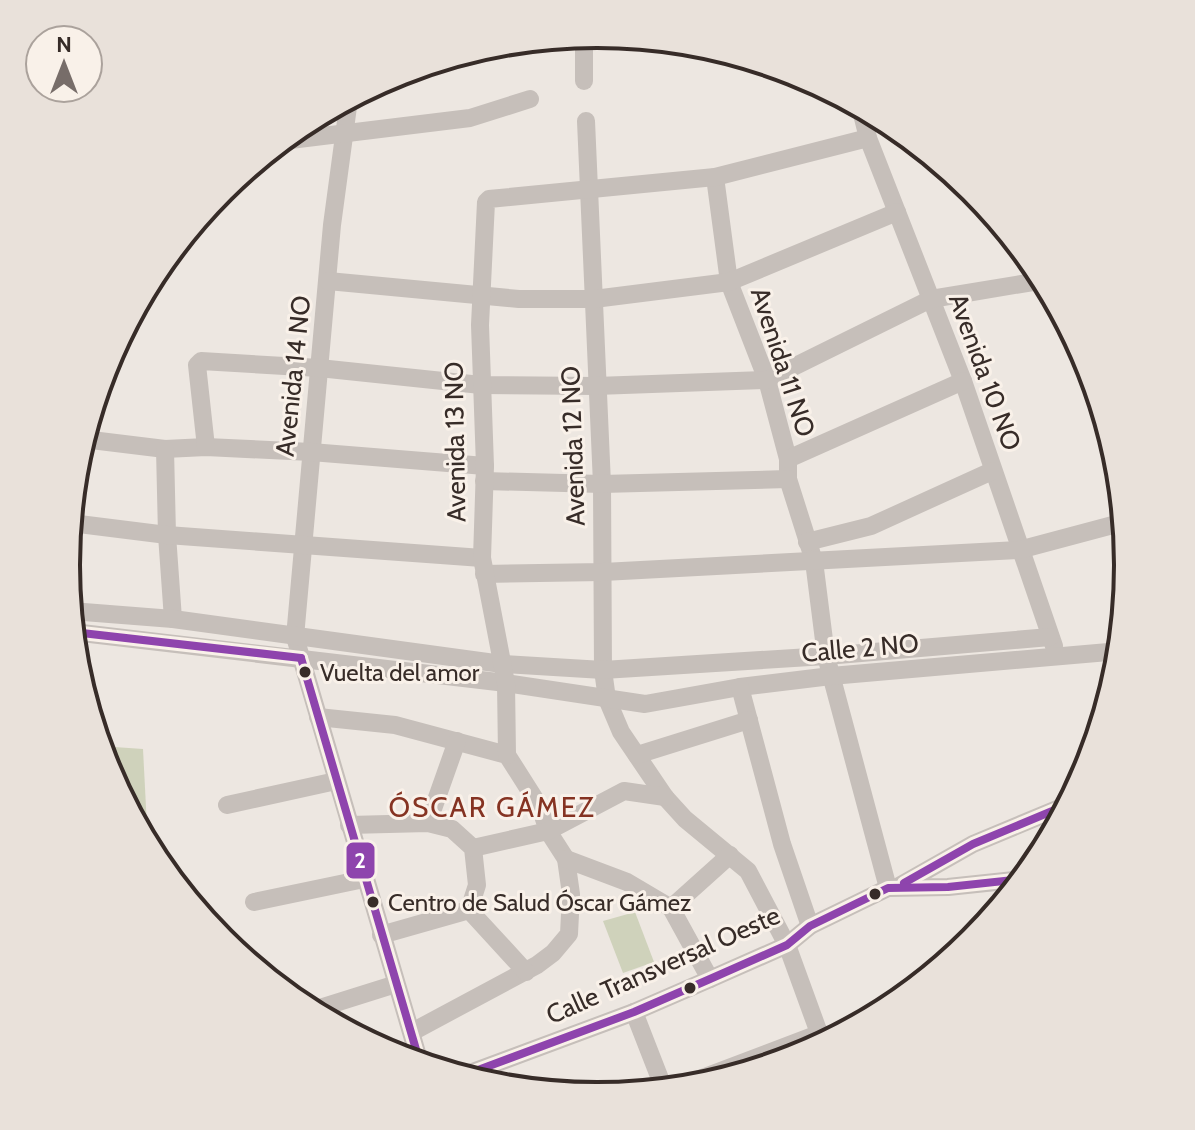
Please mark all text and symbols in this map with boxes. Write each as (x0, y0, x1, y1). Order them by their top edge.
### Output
north arrow (24, 24, 104, 104)
text: N (56, 31, 72, 58)
street label: Avenida 11 NO (744, 283, 822, 441)
street label: Avenida 10 NO (942, 289, 1028, 455)
street label: Avenida 14 NO (269, 294, 317, 458)
street label: Avenida 13 NO (438, 361, 472, 523)
street label: Avenida 12 NO (554, 365, 592, 527)
street label: Calle 2 NO (800, 627, 920, 669)
place label: Vuelta del amor (320, 658, 480, 687)
marker: Vuelta del amor (297, 664, 313, 680)
district label: ÓSCAR GÁMEZ (388, 790, 596, 824)
line badge: 2 (345, 841, 376, 880)
text: 2 (354, 847, 366, 874)
unlabelled marker (867, 886, 883, 902)
place label: Centro de Salud Óscar Gámez (388, 888, 691, 917)
marker: Centro de Salud Óscar Gámez (365, 894, 381, 910)
street label: Calle Transversal Oeste (541, 899, 785, 1031)
unlabelled marker (682, 980, 698, 996)

